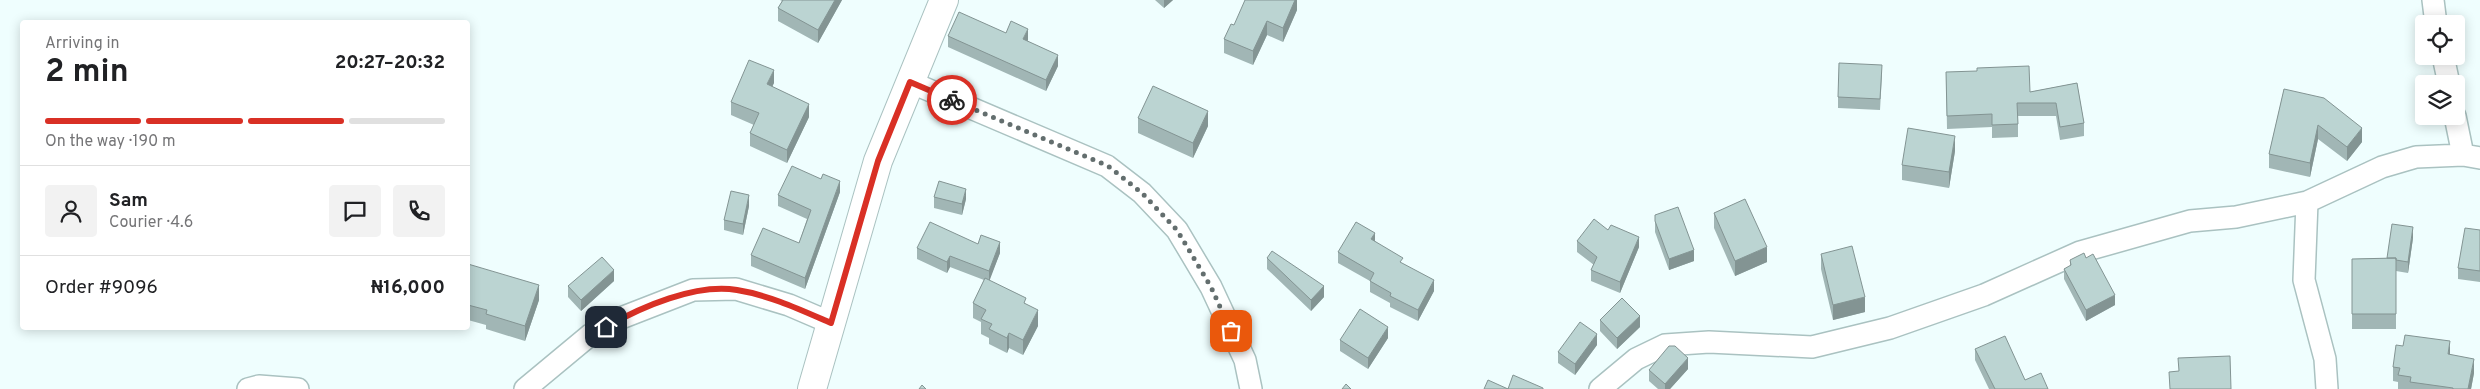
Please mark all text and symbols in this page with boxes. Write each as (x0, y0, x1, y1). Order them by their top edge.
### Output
map controls (2415, 15, 2465, 125)
button: locate (2415, 15, 2465, 65)
text: Arriving in (45, 34, 120, 54)
text: 20:27–20:32 (335, 51, 445, 75)
text: 2 min (45, 53, 129, 93)
courier (927, 75, 977, 125)
button: layers (2415, 75, 2465, 125)
icon: bike (938, 86, 966, 114)
text: On the way · 190 m (45, 132, 175, 152)
button: person (45, 185, 97, 237)
button: chat (329, 185, 381, 237)
button: phone (393, 185, 445, 237)
text: Sam (109, 189, 148, 213)
text: Courier · 4.6 (109, 213, 193, 233)
text: Order #9096 (45, 276, 158, 300)
text: ₦16,000 (371, 276, 445, 300)
pin (585, 306, 627, 348)
pin (1210, 310, 1252, 352)
icon: home (592, 313, 620, 341)
icon: bag (1217, 317, 1245, 345)

